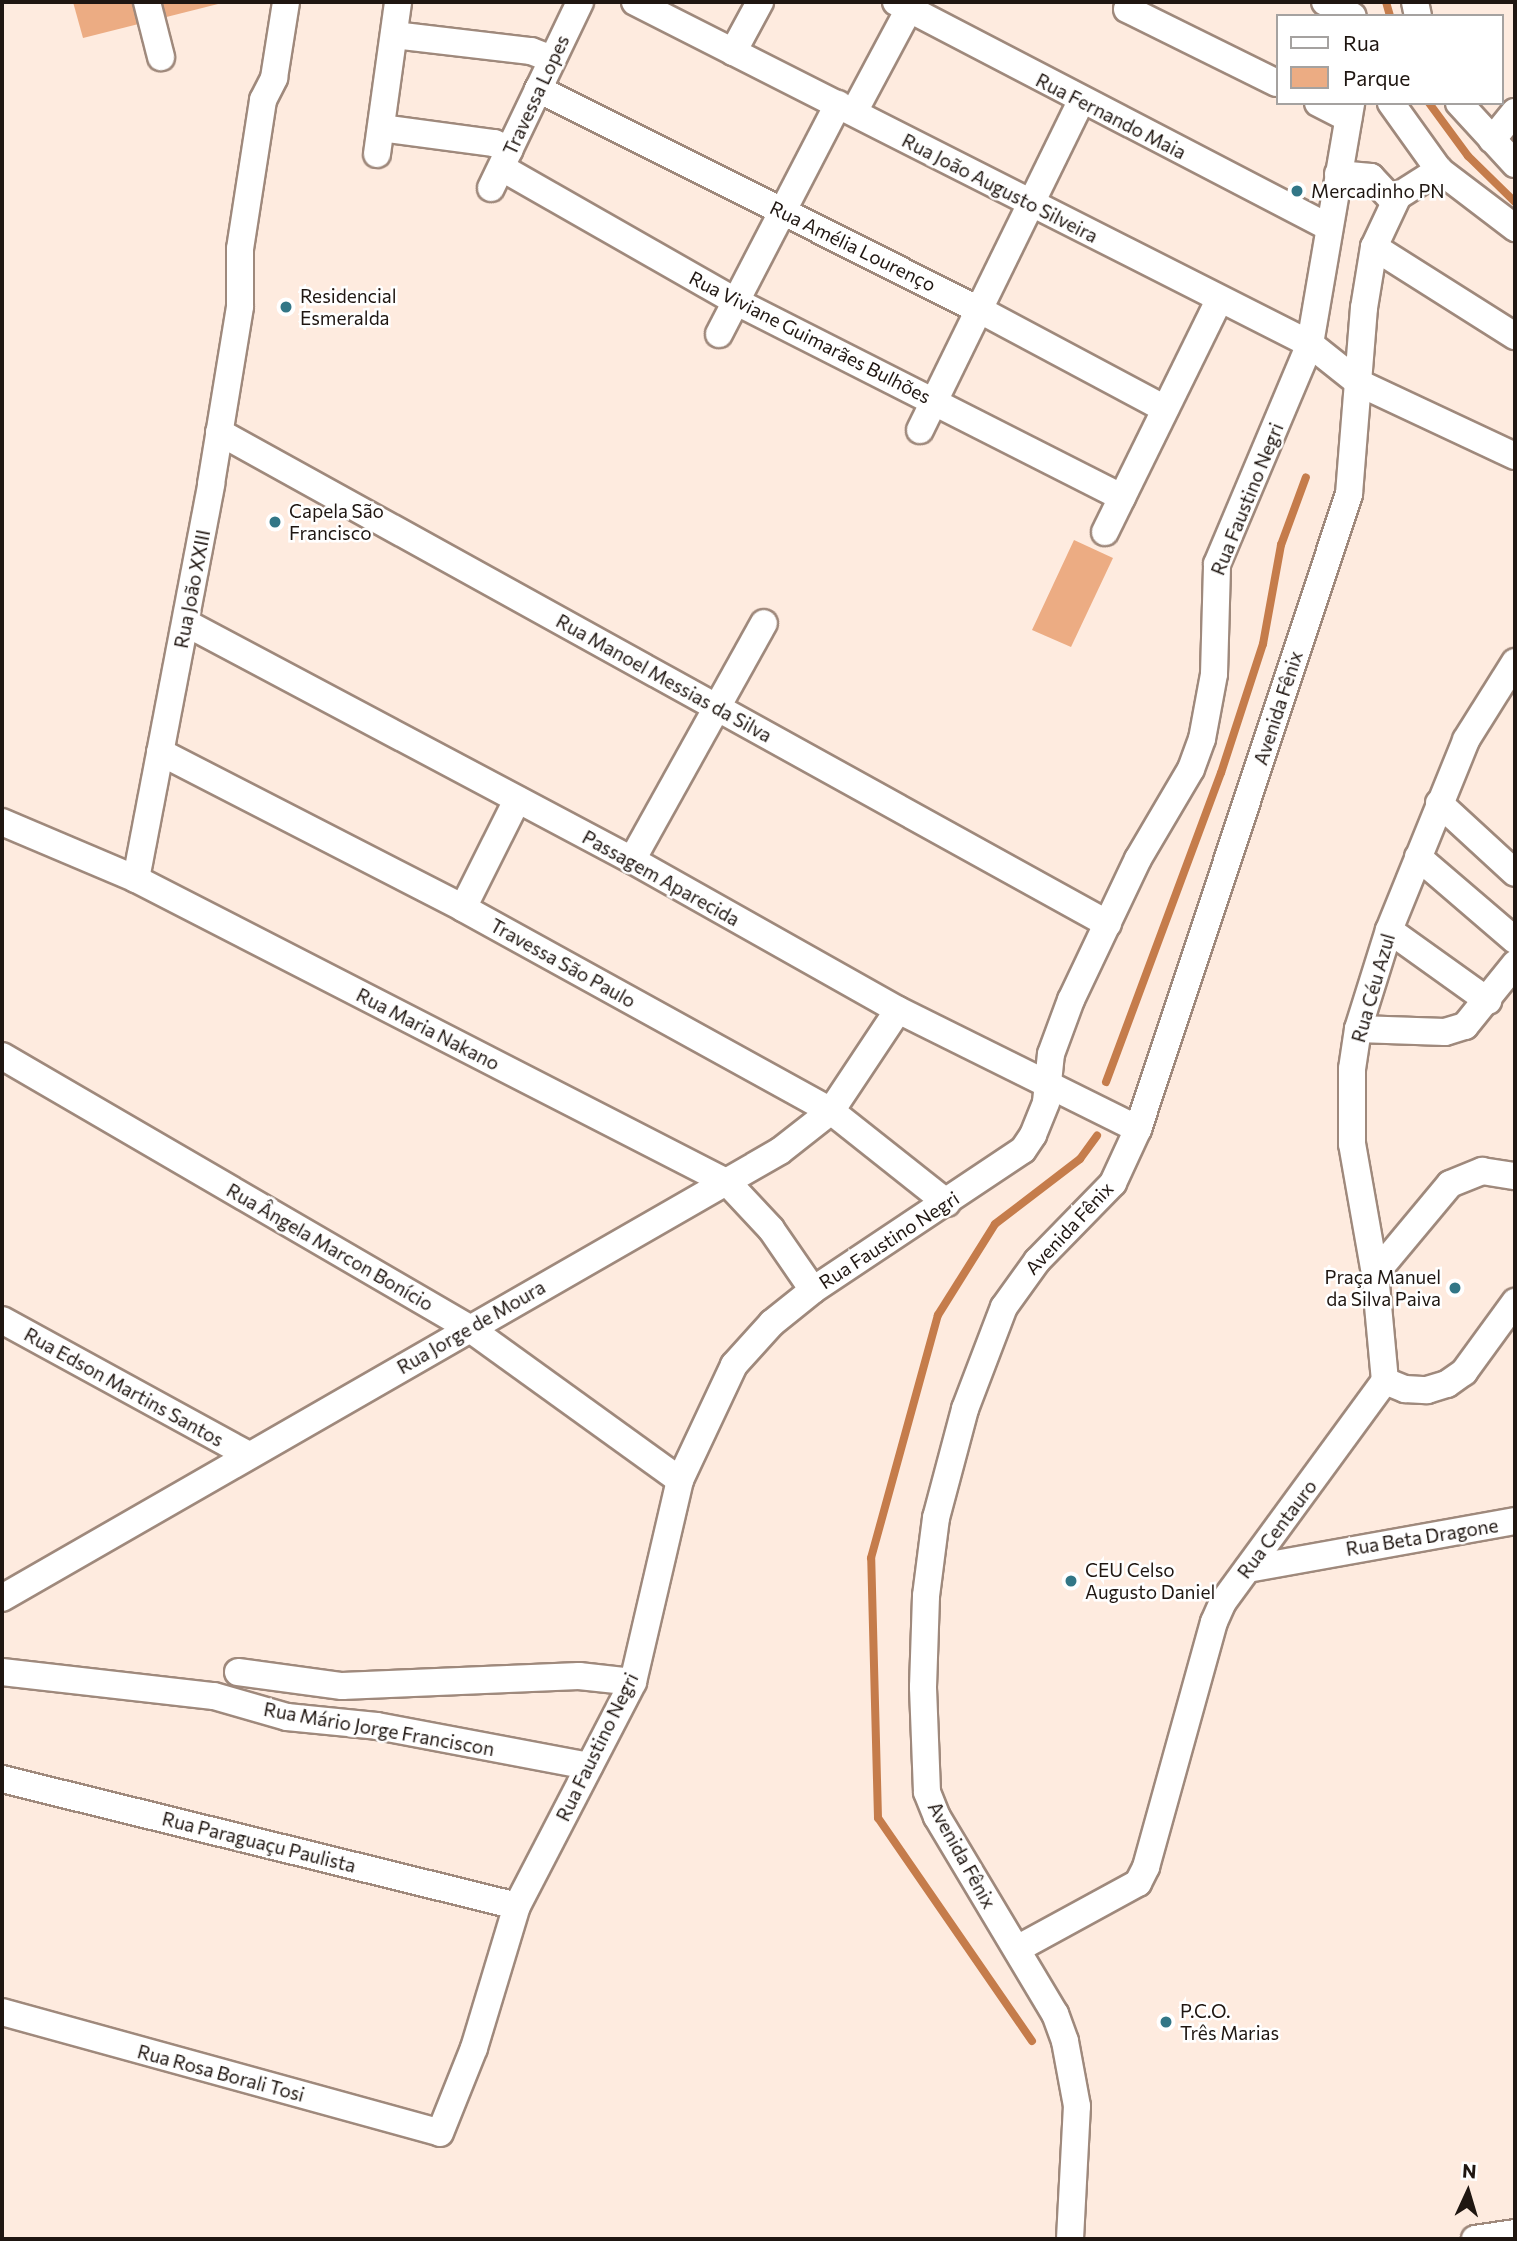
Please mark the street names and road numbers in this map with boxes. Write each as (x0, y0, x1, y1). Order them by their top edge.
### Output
street label: Travessa Lopes (498, 31, 574, 159)
street label: Rua Fernando Maia (1032, 68, 1190, 164)
street label: Rua João Augusto Silveira (898, 129, 1102, 247)
street label: Rua Amélia Lourenço (766, 196, 940, 296)
street label: Rua Viviane Guimarães Bulhões (685, 266, 935, 408)
street label: Rua Faustino Negri (1206, 420, 1288, 578)
street label: Rua João XXIII (169, 528, 215, 650)
street label: Rua Manoel Messias da Silva (552, 609, 776, 747)
street label: Avenida Fênix (1249, 648, 1307, 768)
street label: Passagem Aparecida (578, 825, 744, 931)
street label: Travessa São Paulo (486, 914, 640, 1012)
street label: Rua Céu Azul (1347, 931, 1399, 1045)
street label: Rua Maria Nakano (353, 983, 503, 1075)
street label: Avenida Fênix (1020, 1177, 1118, 1279)
street label: Rua Ângela Marcon Bonício (223, 1178, 437, 1316)
street label: Rua Faustino Negri (815, 1186, 963, 1294)
street label: Rua Jorge de Moura (393, 1275, 549, 1379)
street label: Rua Edson Martins Santos (20, 1323, 228, 1451)
street label: Rua Centauro (1232, 1475, 1322, 1583)
street label: Rua Beta Dragone (1344, 1514, 1500, 1560)
street label: Rua Faustino Negri (551, 1669, 643, 1825)
street label: Rua Mário Jorge Franciscon (262, 1697, 496, 1761)
street label: Avenida Fênix (923, 1798, 1001, 1912)
street label: Rua Paraguaçu Paulista (160, 1807, 358, 1877)
street label: Rua Rosa Borali Tosi (135, 2040, 307, 2106)

